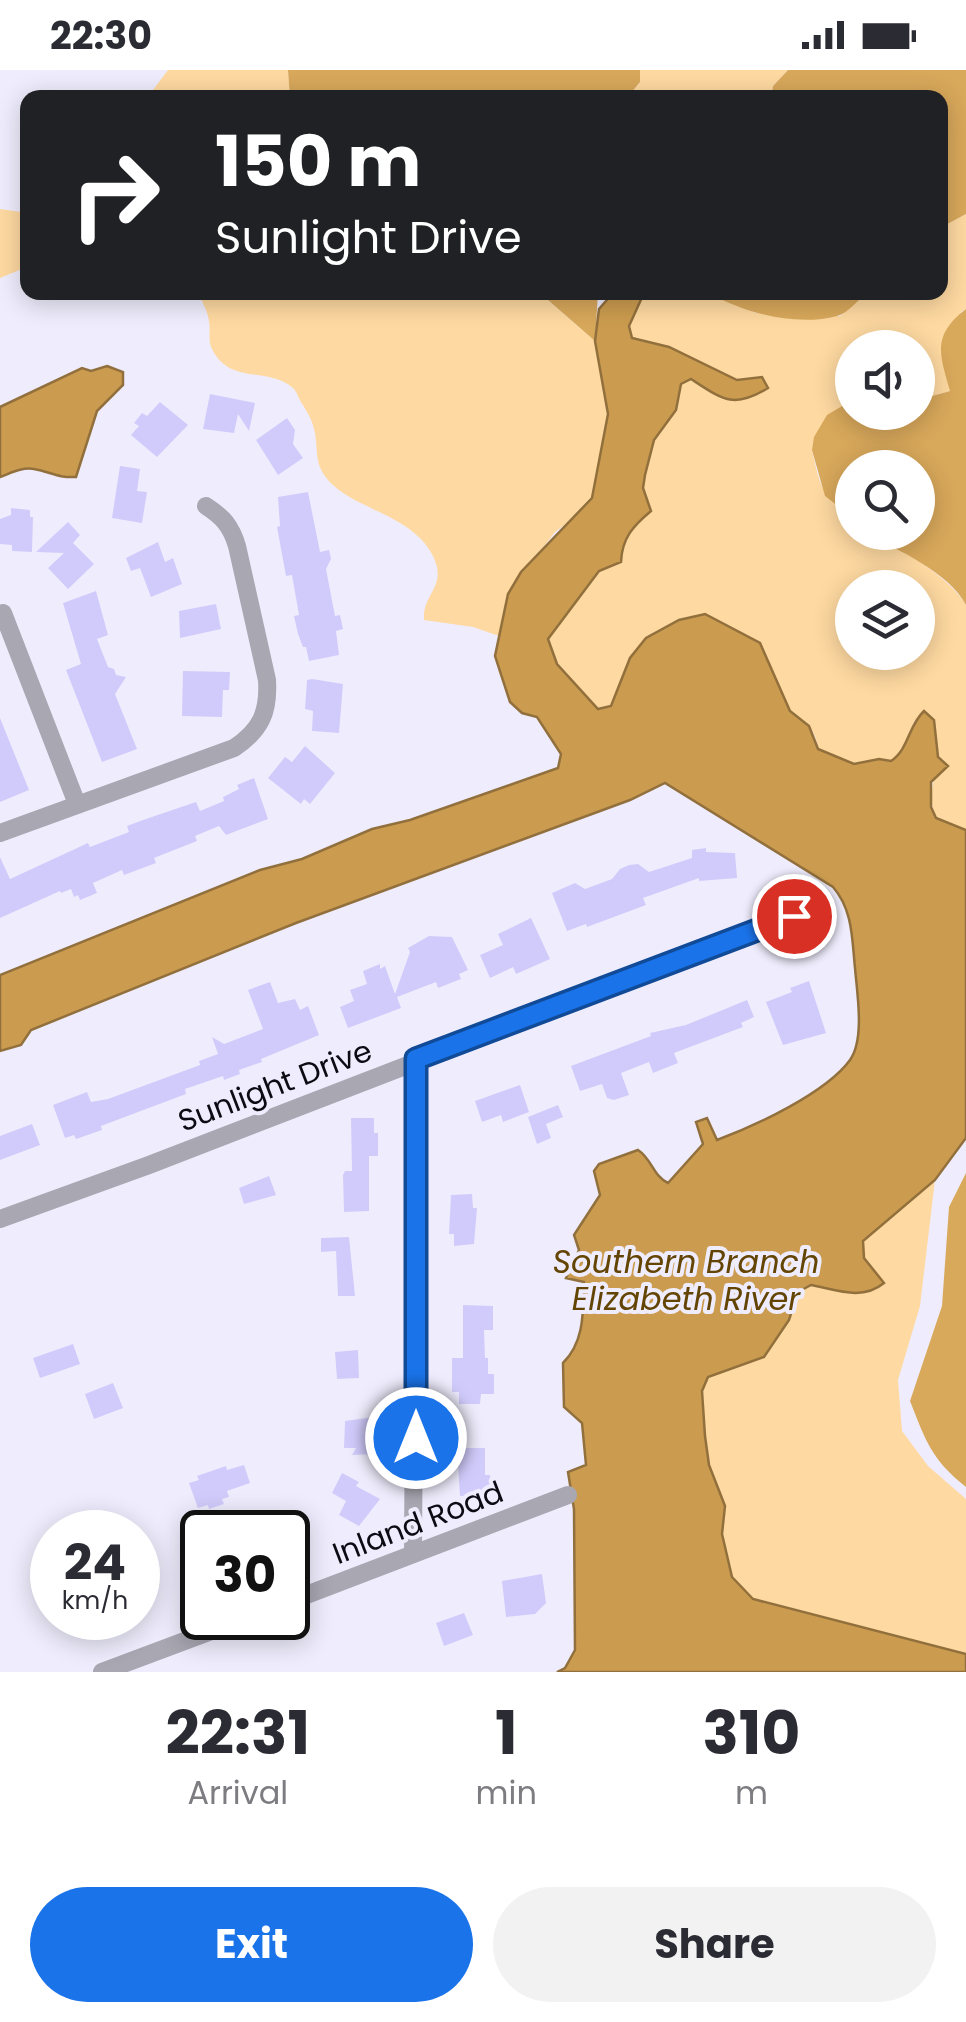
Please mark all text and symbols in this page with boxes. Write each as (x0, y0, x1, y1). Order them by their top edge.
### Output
text: 22:30 (50, 9, 152, 62)
text: 150 m (215, 112, 421, 211)
icon: right (50, 130, 180, 260)
text: Sunlight Drive (215, 206, 522, 269)
map controls (835, 330, 935, 670)
button: sound (835, 330, 935, 430)
button: search (835, 450, 935, 550)
button: layers (835, 570, 935, 670)
pin (752, 874, 837, 959)
icon: arrive (767, 889, 822, 944)
street label: Sunlight Drive (172, 1029, 378, 1142)
water label: Southern Branch Elizabeth River (552, 1239, 820, 1321)
position arrow (364, 1386, 468, 1490)
street label: Inland Road (326, 1470, 509, 1575)
speed limit sign: 30 (180, 1510, 310, 1640)
text: 24 (64, 1527, 126, 1598)
text: km/h (62, 1583, 128, 1618)
text: 22:31 (166, 1691, 310, 1775)
text: 1 (495, 1691, 517, 1775)
text: 310 (702, 1691, 800, 1775)
text: Arrival (187, 1770, 288, 1815)
text: min (476, 1770, 537, 1815)
text: m (735, 1770, 768, 1815)
button: Exit (30, 1887, 473, 2002)
button: Share (493, 1887, 936, 2002)

